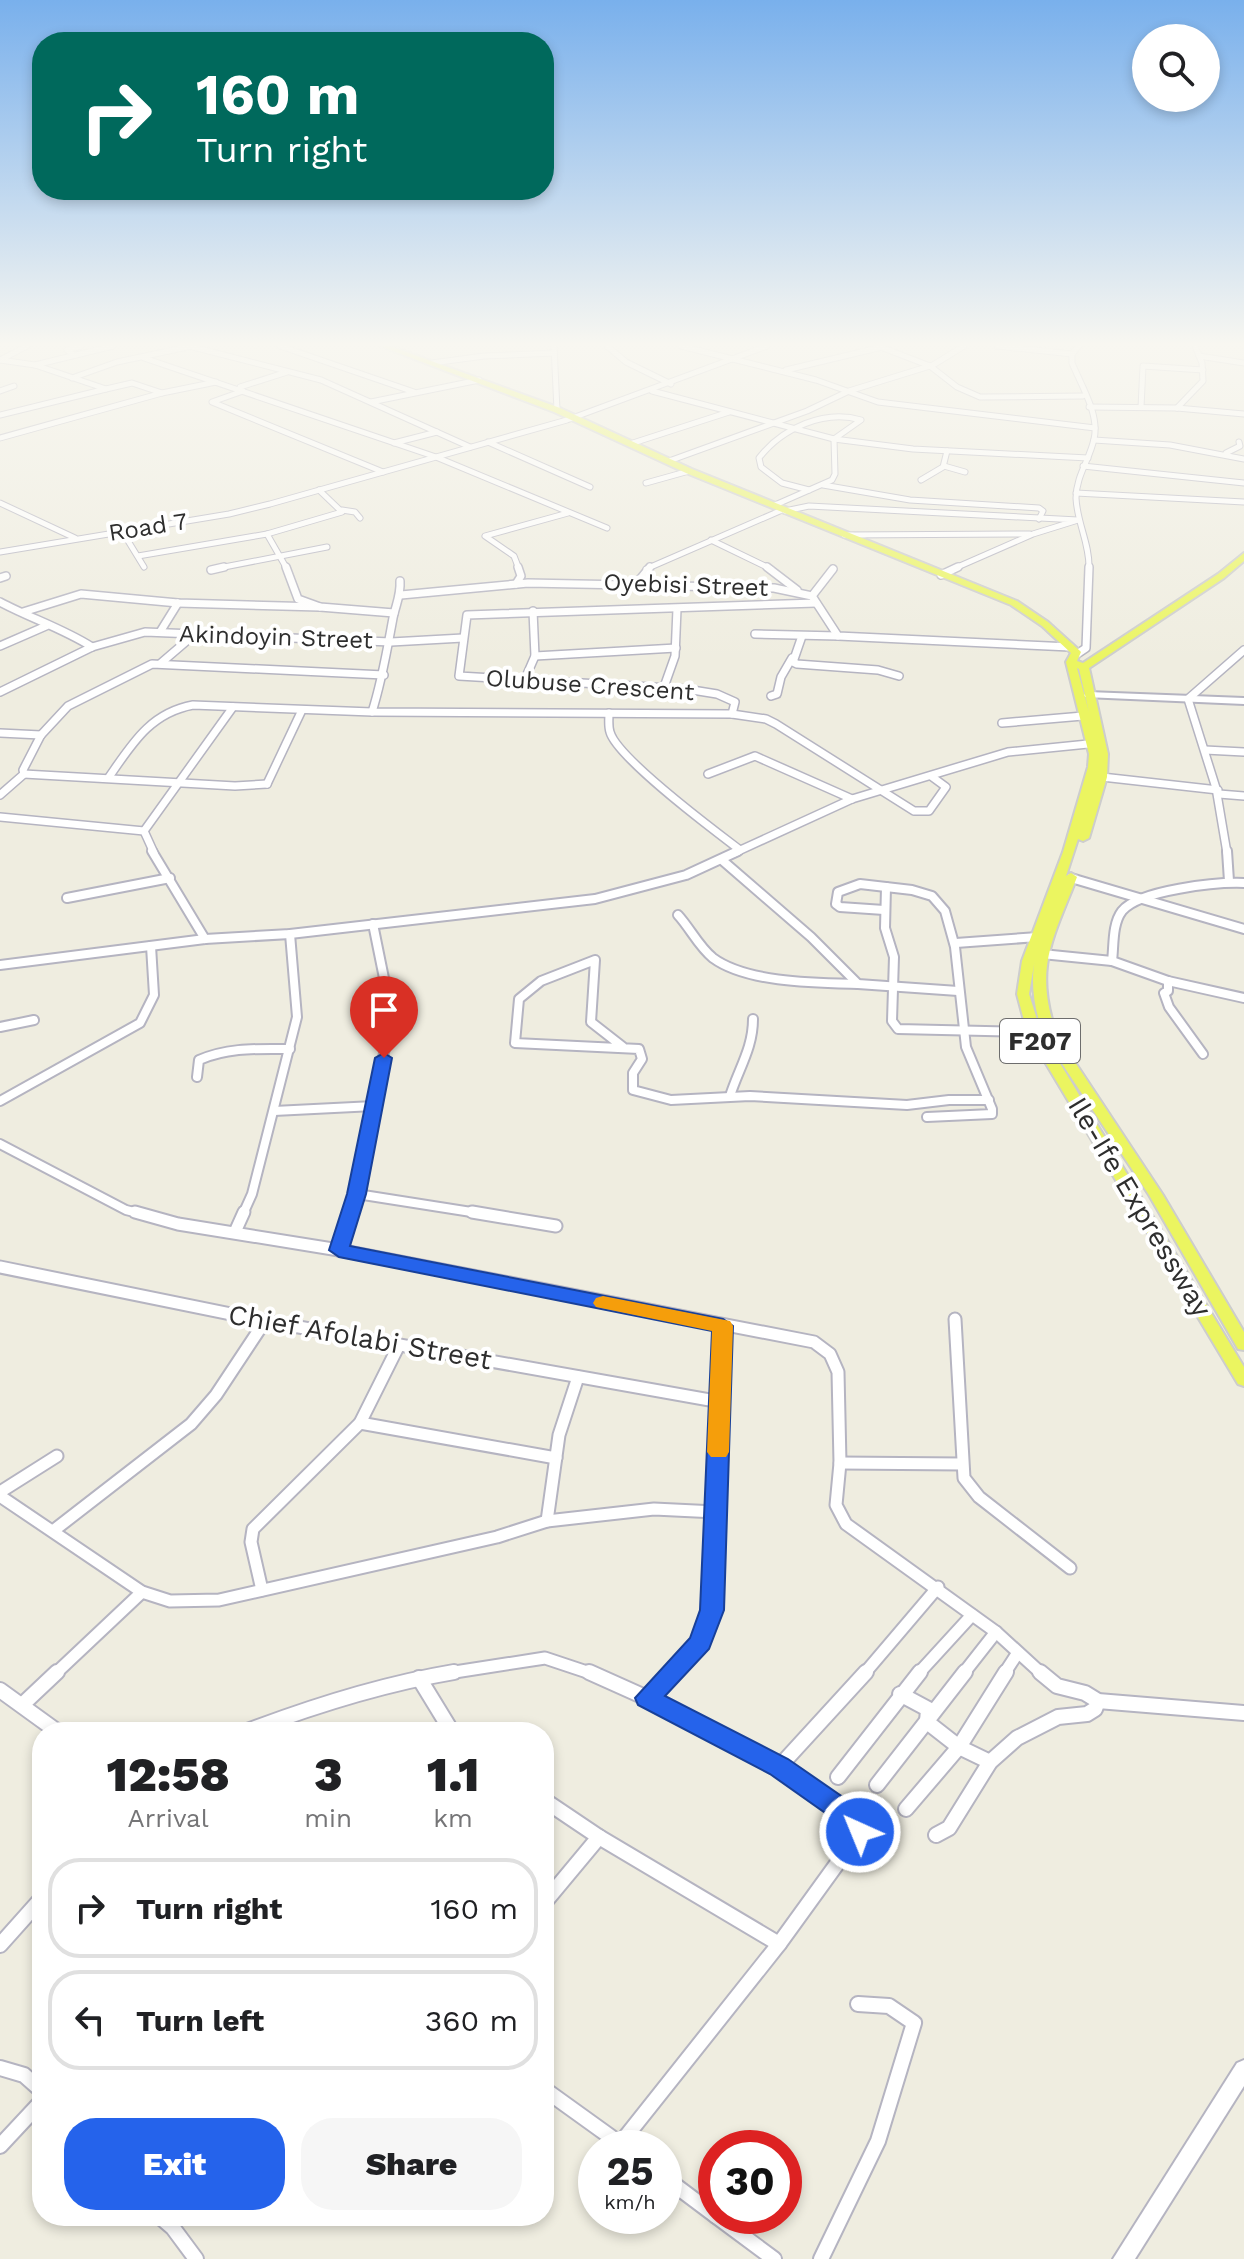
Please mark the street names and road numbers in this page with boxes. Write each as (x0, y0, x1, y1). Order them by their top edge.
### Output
street label: Road 7 (107, 507, 189, 547)
street label: Oyebisi Street (603, 568, 769, 602)
street label: Akindoyin Street (179, 620, 373, 654)
street label: Olubuse Crescent (485, 664, 695, 706)
road number: F207 (1000, 1019, 1080, 1063)
street label: Ile-Ife Expressway (1061, 1091, 1219, 1323)
street label: Chief Afolabi Street (226, 1298, 495, 1376)

